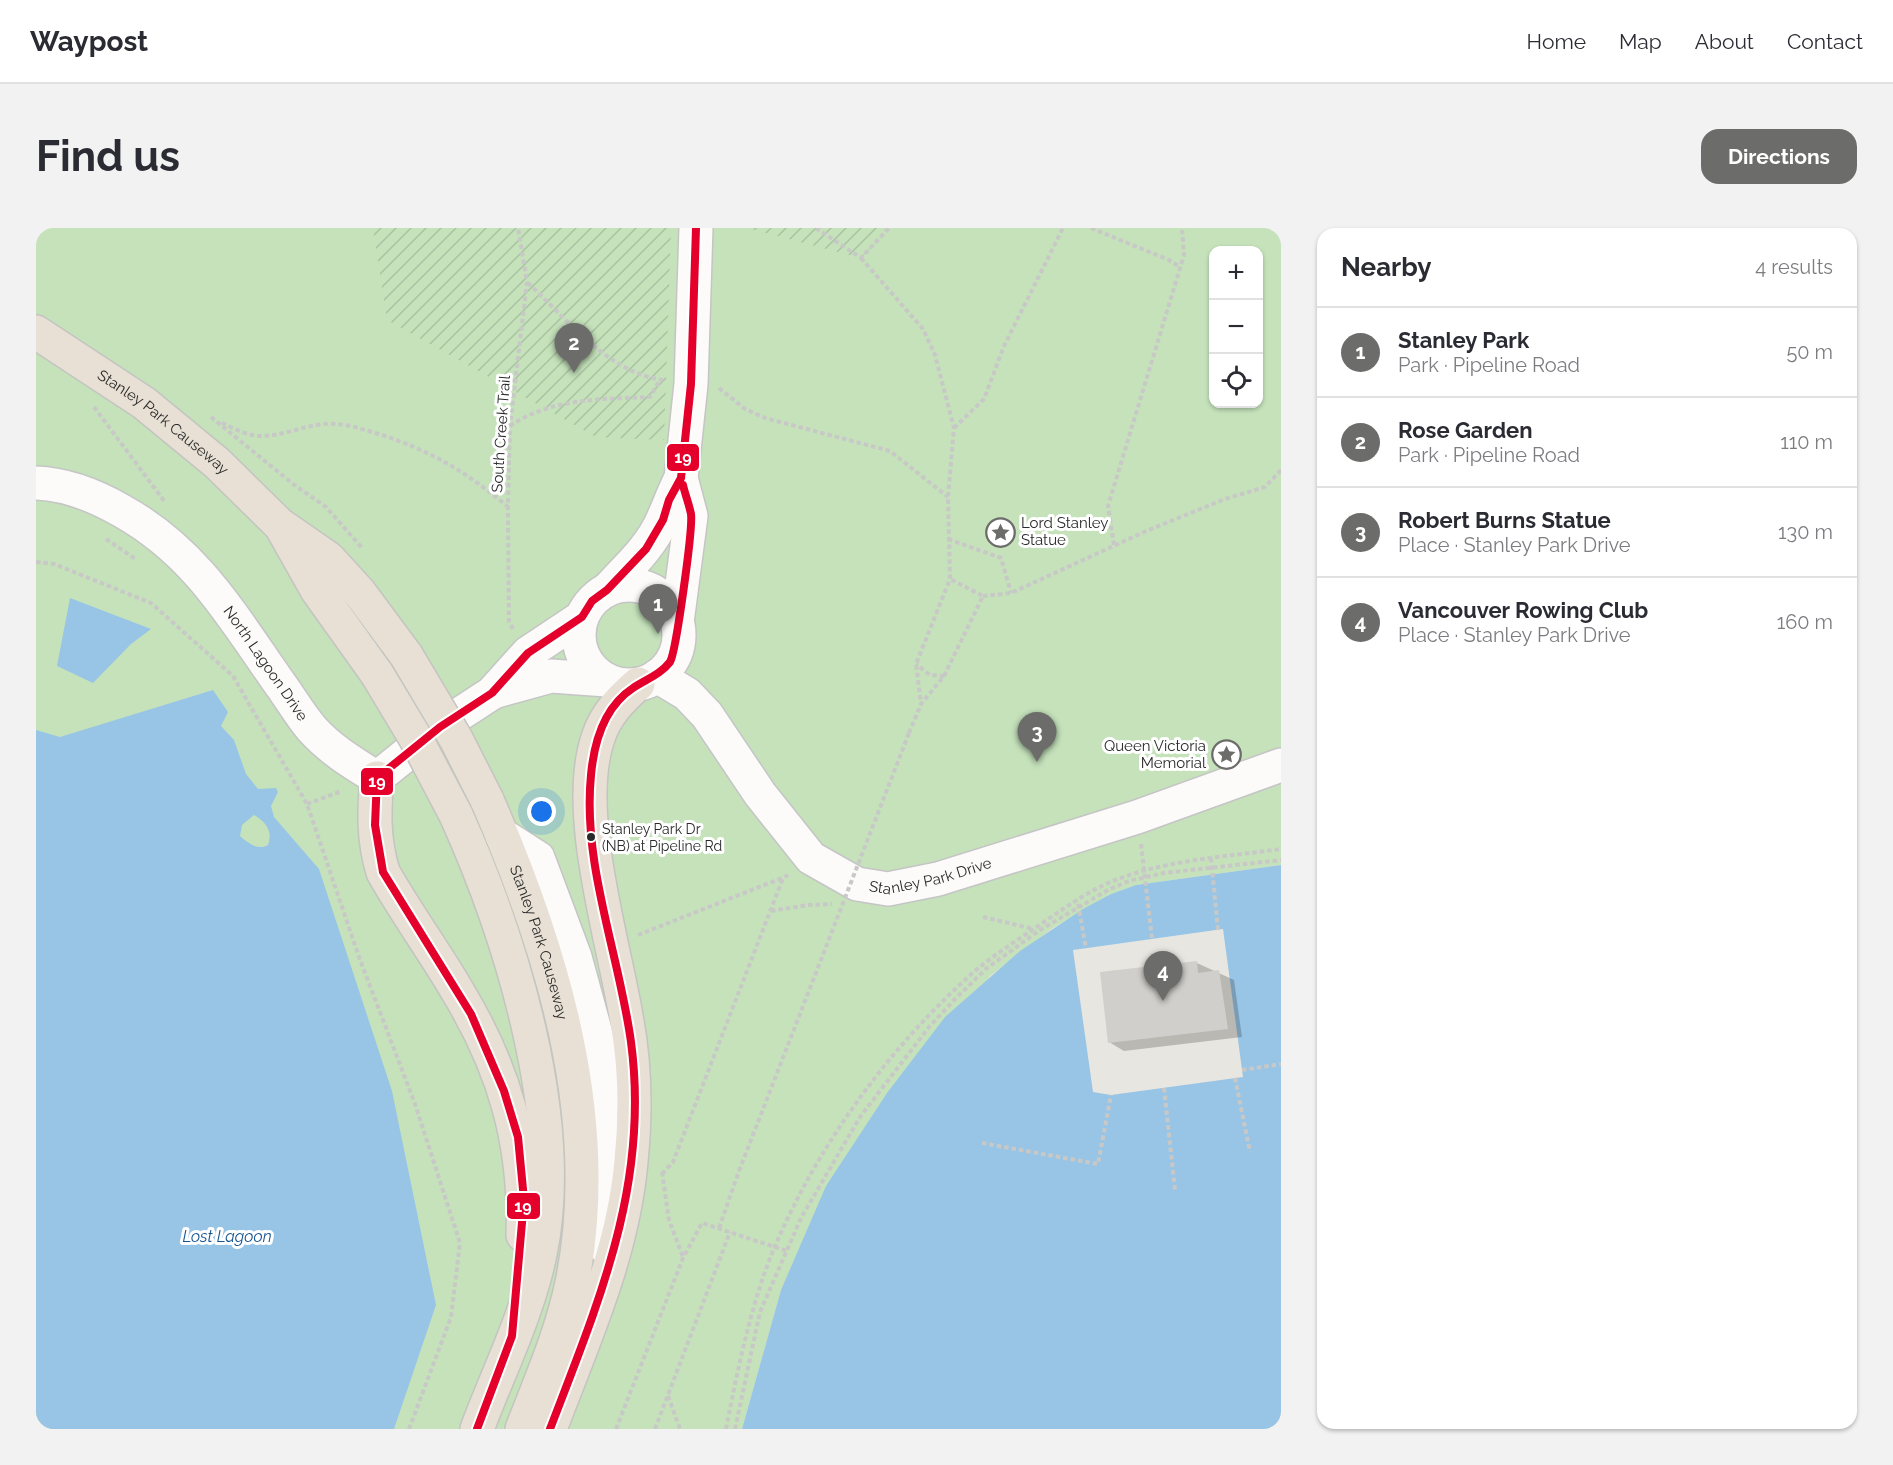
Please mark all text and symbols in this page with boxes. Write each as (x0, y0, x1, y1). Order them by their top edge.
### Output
text: Waypost (30, 25, 148, 58)
text: Home (1527, 29, 1586, 54)
text: Map (1619, 29, 1662, 54)
text: About (1695, 29, 1754, 54)
text: Contact (1787, 29, 1863, 54)
button: Directions (1701, 129, 1857, 184)
text: Find us (36, 132, 180, 181)
map controls (1209, 246, 1263, 408)
button: + (1209, 246, 1263, 300)
text: Nearby (1341, 252, 1431, 282)
text: 4 results (1755, 255, 1833, 279)
button: − (1209, 300, 1263, 354)
pin: 2 (554, 324, 594, 373)
text: Stanley Park (1398, 327, 1529, 353)
text: 1 (1356, 340, 1365, 364)
text: 50 m (1786, 340, 1833, 364)
text: Park · Pipeline Road (1398, 353, 1580, 377)
button: locate (1209, 354, 1263, 408)
street label: Stanley Park Causeway (94, 366, 232, 478)
street label: South Creek Trail (488, 374, 514, 493)
text: Rose Garden (1398, 417, 1533, 443)
text: 2 (1355, 430, 1366, 454)
text: 110 m (1780, 430, 1833, 454)
line badge: 19 (666, 443, 700, 472)
text: Park · Pipeline Road (1398, 443, 1580, 467)
text: 19 (674, 448, 692, 467)
text: Robert Burns Statue (1398, 507, 1611, 533)
place label: Lord Stanley Statue (1021, 514, 1108, 549)
place icon: Lord Stanley Statue (984, 516, 1016, 548)
text: 3 (1355, 520, 1366, 544)
text: 130 m (1778, 520, 1833, 544)
text: Place · Stanley Park Drive (1398, 533, 1631, 557)
pin: 1 (638, 584, 678, 634)
text: Vancouver Rowing Club (1398, 597, 1648, 623)
street label: North Lagoon Drive (220, 603, 312, 725)
text: 4 (1355, 610, 1366, 634)
text: 160 m (1777, 610, 1833, 634)
text: Place · Stanley Park Drive (1398, 623, 1631, 647)
pin: 3 (1018, 712, 1056, 762)
place label: Queen Victoria Memorial (1104, 737, 1207, 772)
place icon: Queen Victoria Memorial (1211, 739, 1243, 771)
line badge: 19 (360, 767, 394, 796)
text: 19 (368, 772, 386, 791)
your location (527, 797, 556, 826)
place label: Stanley Park Dr (NB) at Pipeline Rd (602, 821, 722, 854)
marker: Stanley Park Dr (NB) at Pipeline Rd (585, 831, 597, 843)
street label: Stanley Park Drive (868, 854, 994, 898)
street label: Stanley Park Causeway (506, 863, 571, 1022)
pin: 4 (1144, 952, 1182, 1001)
line badge: 19 (506, 1192, 541, 1220)
text: 19 (514, 1197, 532, 1216)
water label: Lost Lagoon (182, 1227, 272, 1246)

